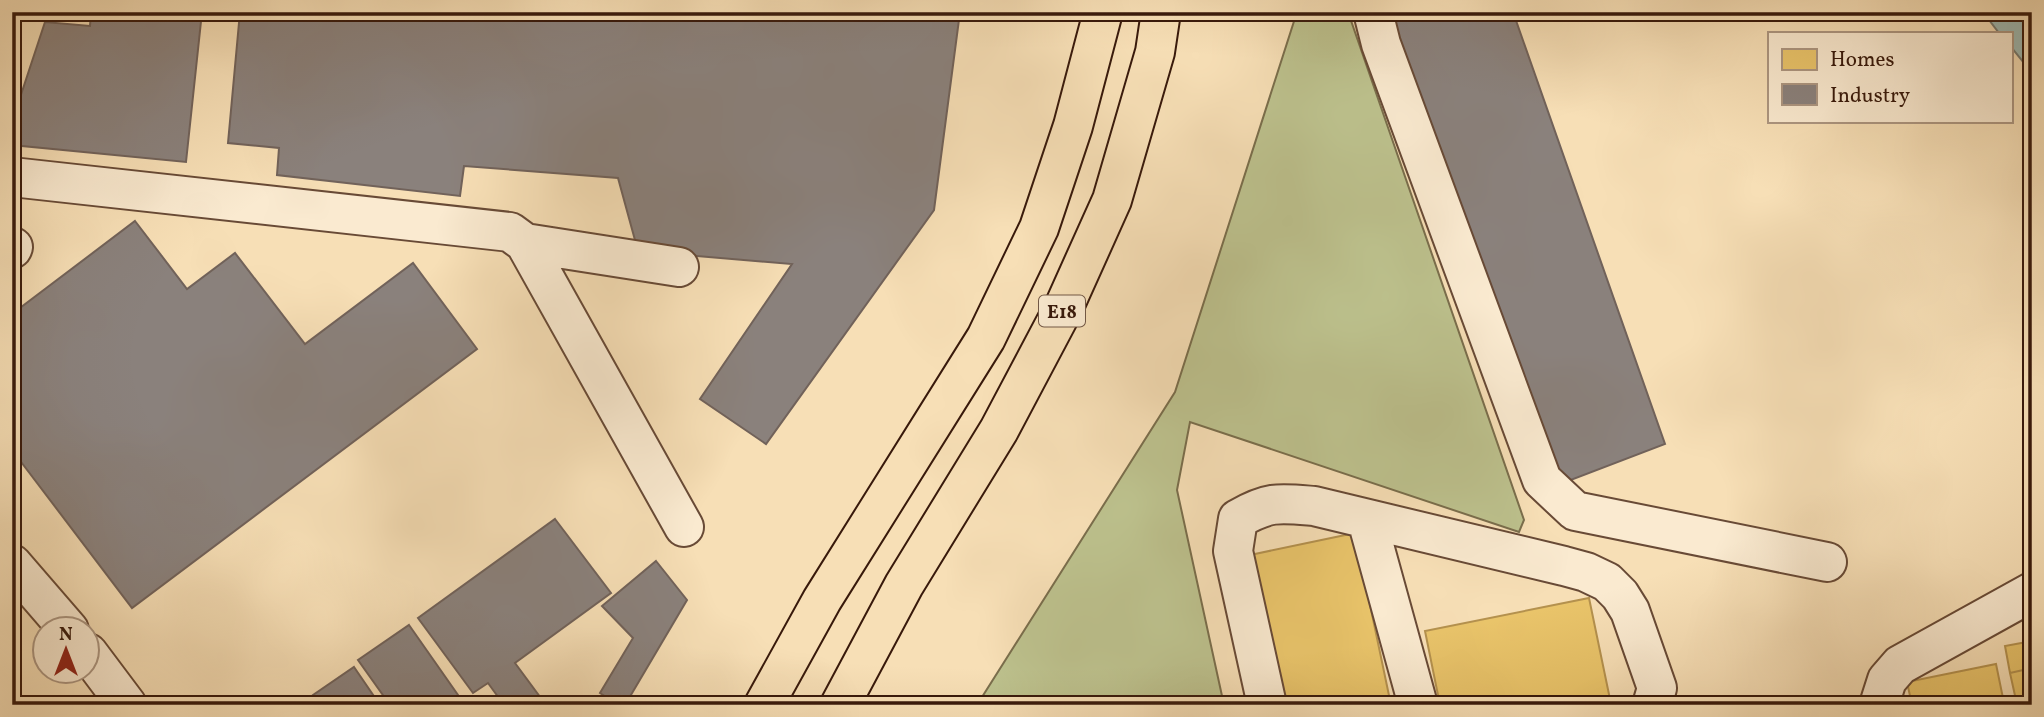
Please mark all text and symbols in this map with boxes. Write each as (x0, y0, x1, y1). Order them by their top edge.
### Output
legend (1768, 32, 2012, 122)
text: Homes (1830, 46, 1895, 75)
text: Industry (1830, 82, 1911, 111)
road number: E18 (1039, 296, 1085, 326)
north arrow (32, 616, 102, 686)
text: N (59, 622, 73, 648)

